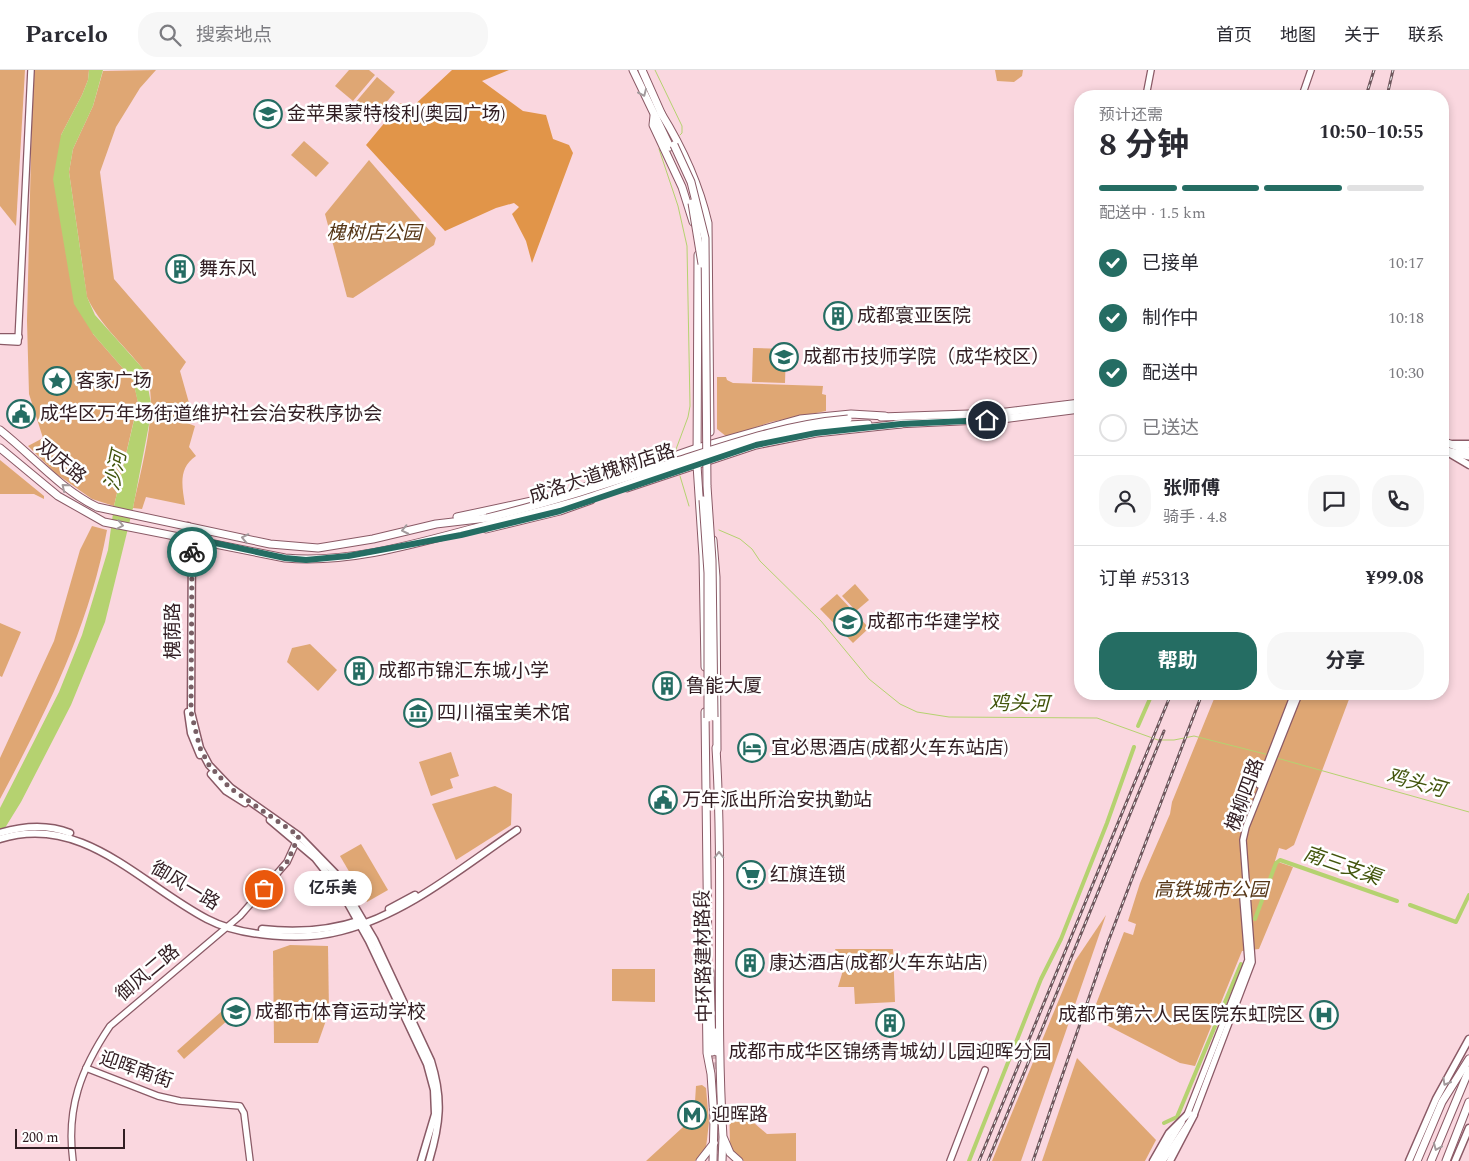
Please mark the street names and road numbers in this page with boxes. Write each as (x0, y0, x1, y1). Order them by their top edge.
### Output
street label: 双庆路 (30, 433, 92, 491)
street label: 成洛大道槐树店路 (525, 437, 679, 511)
street label: 槐荫路 (159, 602, 188, 660)
street label: 槐柳四路 (1218, 754, 1272, 836)
street label: 御风一路 (145, 854, 225, 918)
street label: 中环路建材路段 (688, 889, 720, 1023)
street label: 御风二路 (110, 937, 186, 1009)
street label: 迎晖南街 (95, 1044, 177, 1096)

